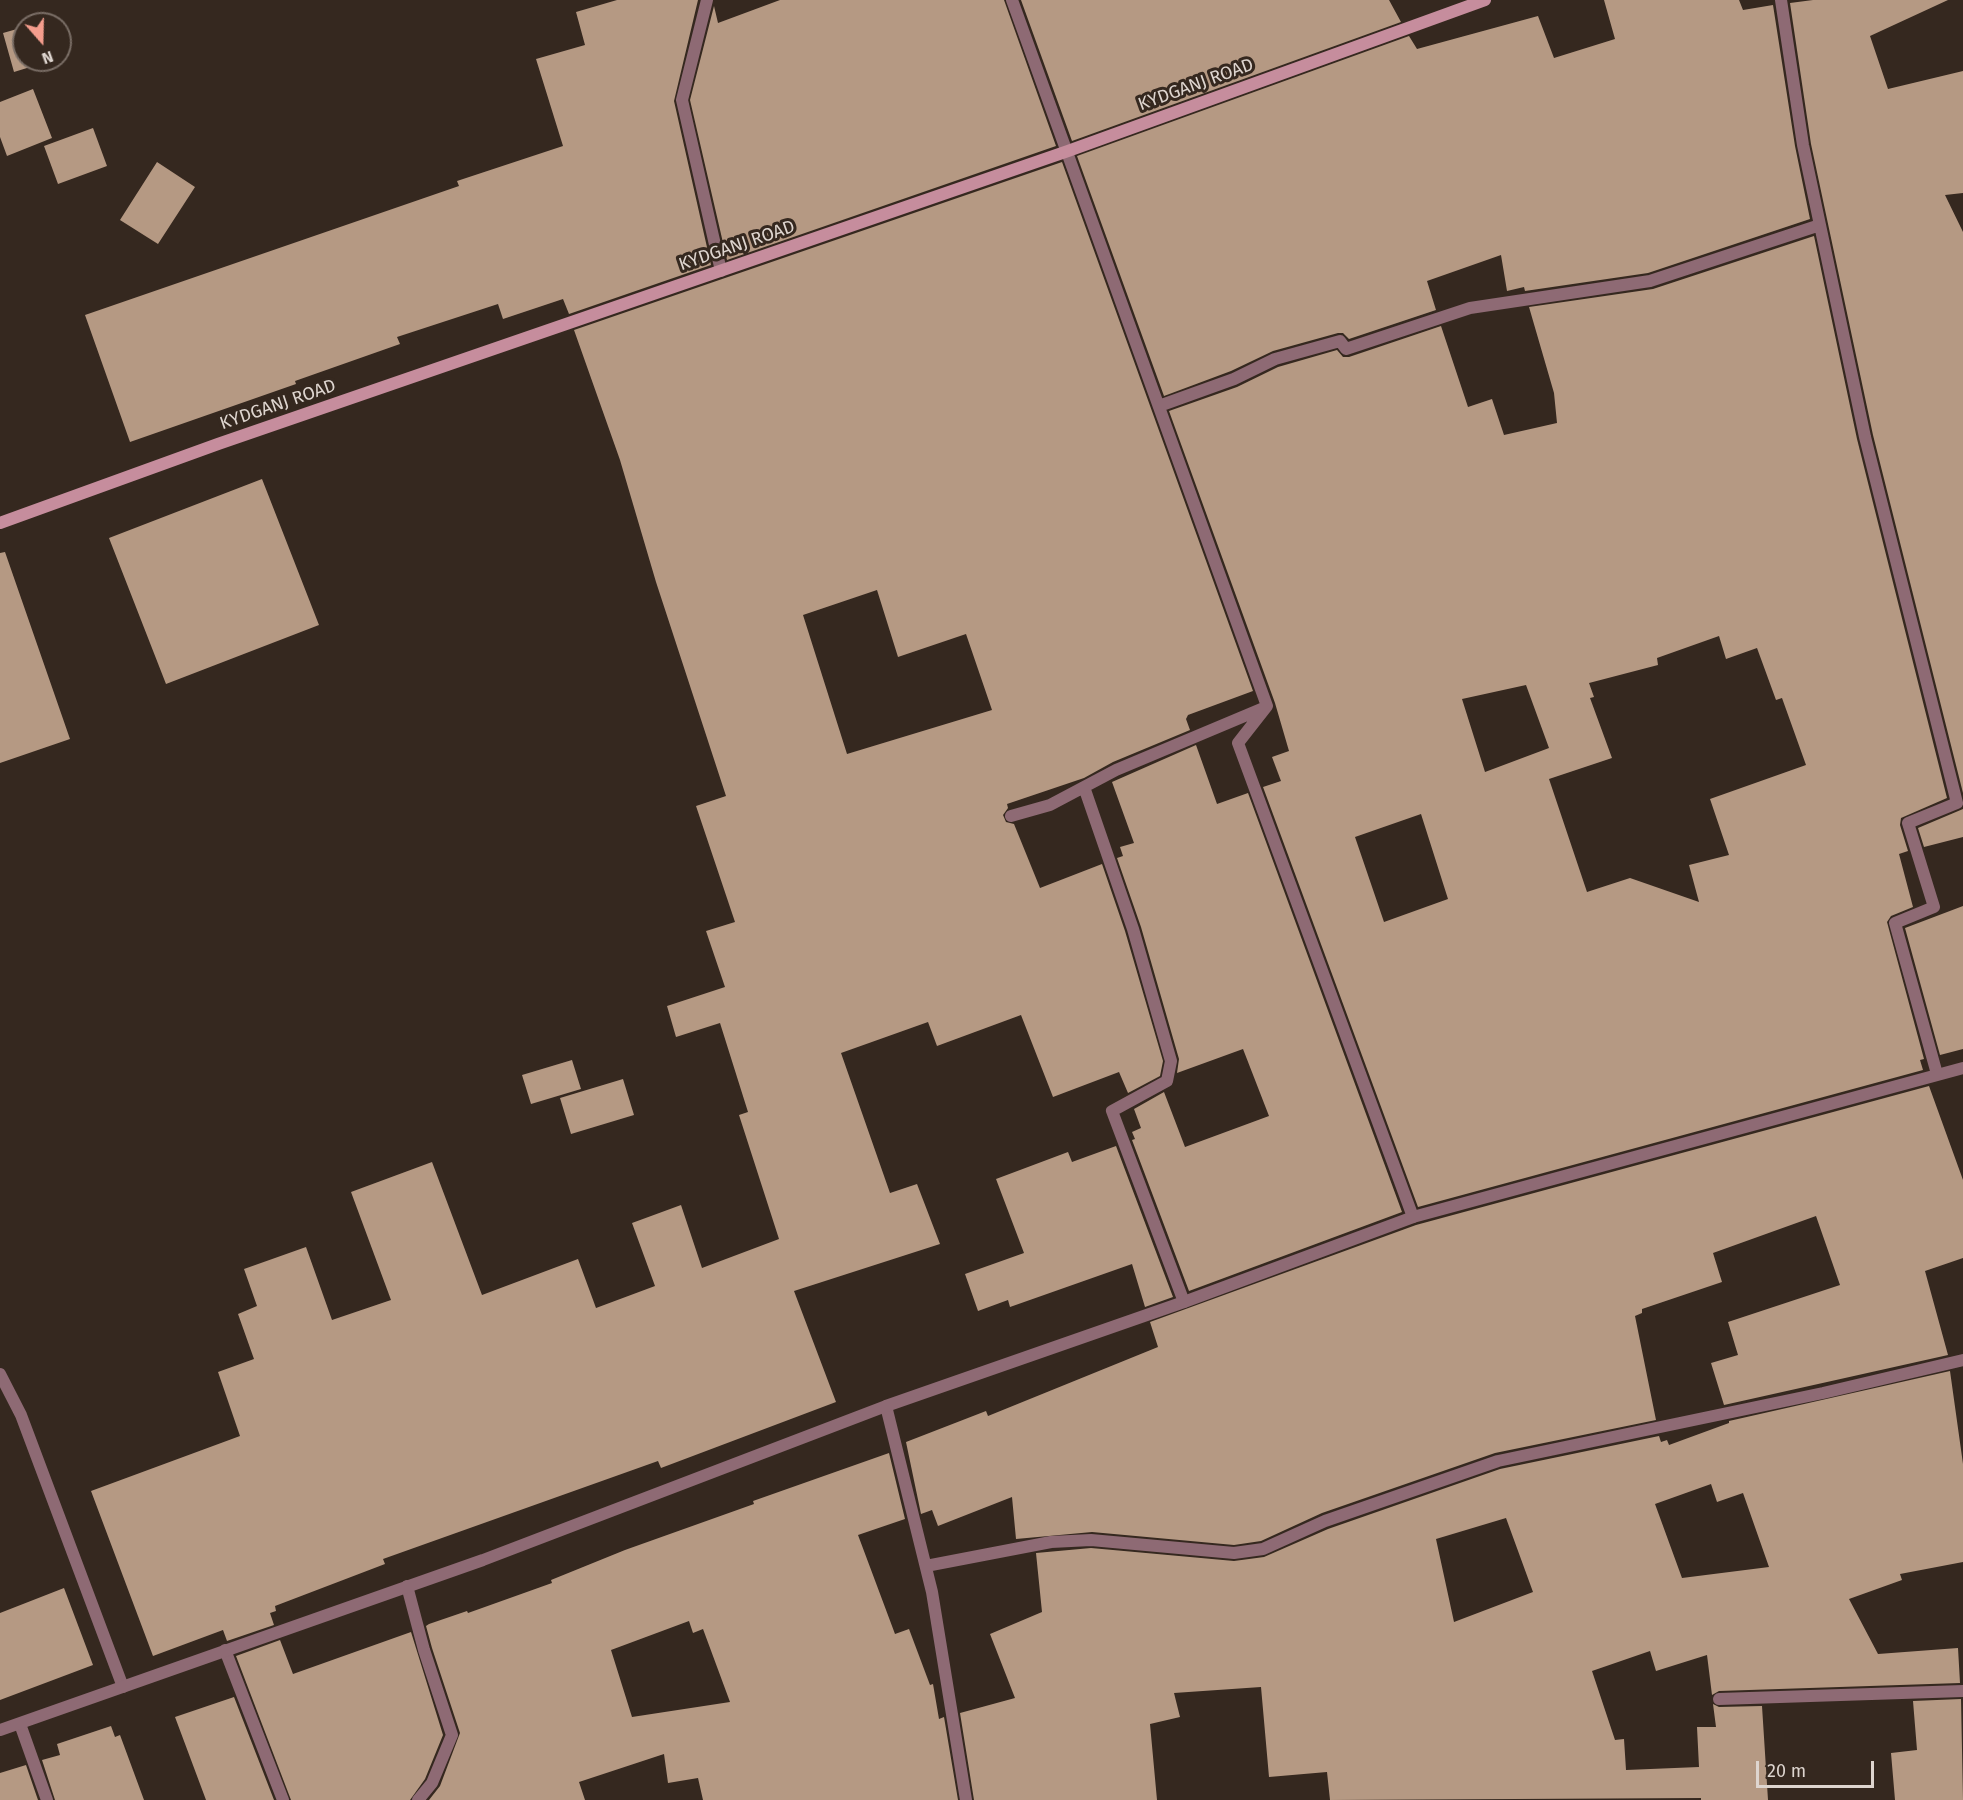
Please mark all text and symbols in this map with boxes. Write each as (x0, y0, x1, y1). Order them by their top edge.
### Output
north arrow (12, 12, 72, 72)
text: N (39, 47, 56, 68)
street label: KYDGANJ ROAD (1135, 54, 1257, 116)
street label: KYDGANJ ROAD (676, 216, 798, 276)
street label: KYDGANJ ROAD (217, 375, 339, 435)
scale bar (1759, 1749, 1878, 1787)
text: 20 m (1767, 1760, 1806, 1782)

